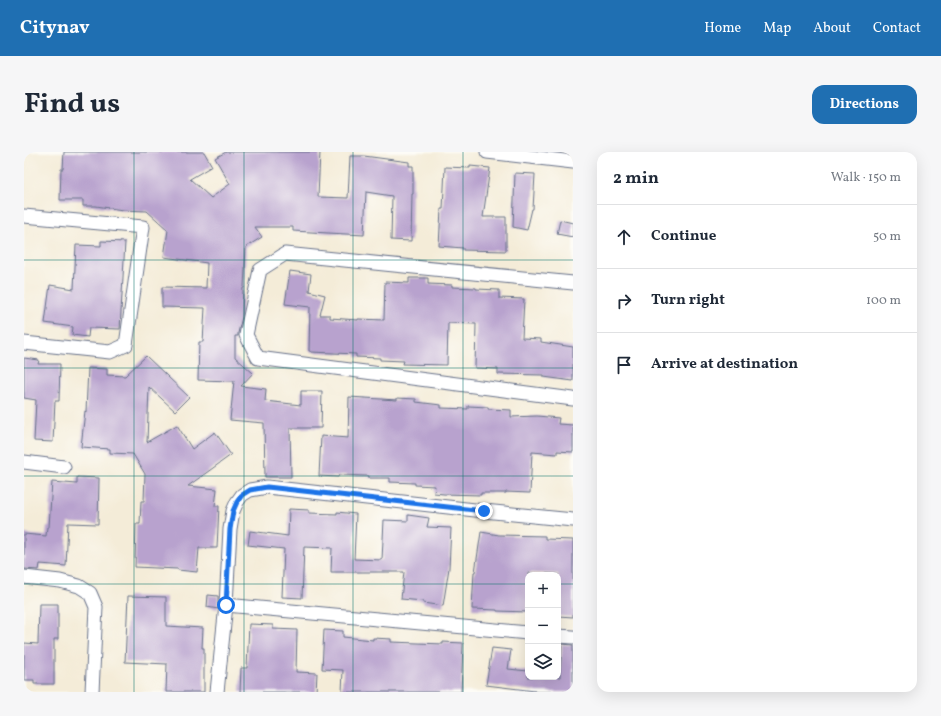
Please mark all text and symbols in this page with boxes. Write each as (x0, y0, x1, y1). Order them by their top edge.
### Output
text: Citynav (20, 15, 90, 41)
text: Home (704, 19, 741, 38)
text: Map (763, 19, 791, 38)
text: About (813, 19, 851, 38)
text: Contact (873, 19, 921, 38)
text: Find us (24, 85, 120, 124)
button: Directions (812, 85, 917, 124)
text: 2 min (613, 167, 659, 190)
text: Walk · 150 m (831, 169, 901, 187)
icon: ahead (613, 226, 635, 248)
text: Continue (651, 226, 716, 247)
text: 50 m (873, 228, 901, 246)
icon: right (613, 290, 635, 312)
text: Turn right (651, 290, 725, 311)
text: 100 m (866, 292, 901, 310)
icon: arrive (613, 354, 635, 376)
text: Arrive at destination (651, 354, 798, 375)
route end (475, 502, 493, 520)
map controls (525, 572, 561, 680)
button: + (525, 572, 561, 608)
route start (217, 596, 235, 614)
button: − (525, 608, 561, 644)
button: layers (525, 644, 561, 680)

